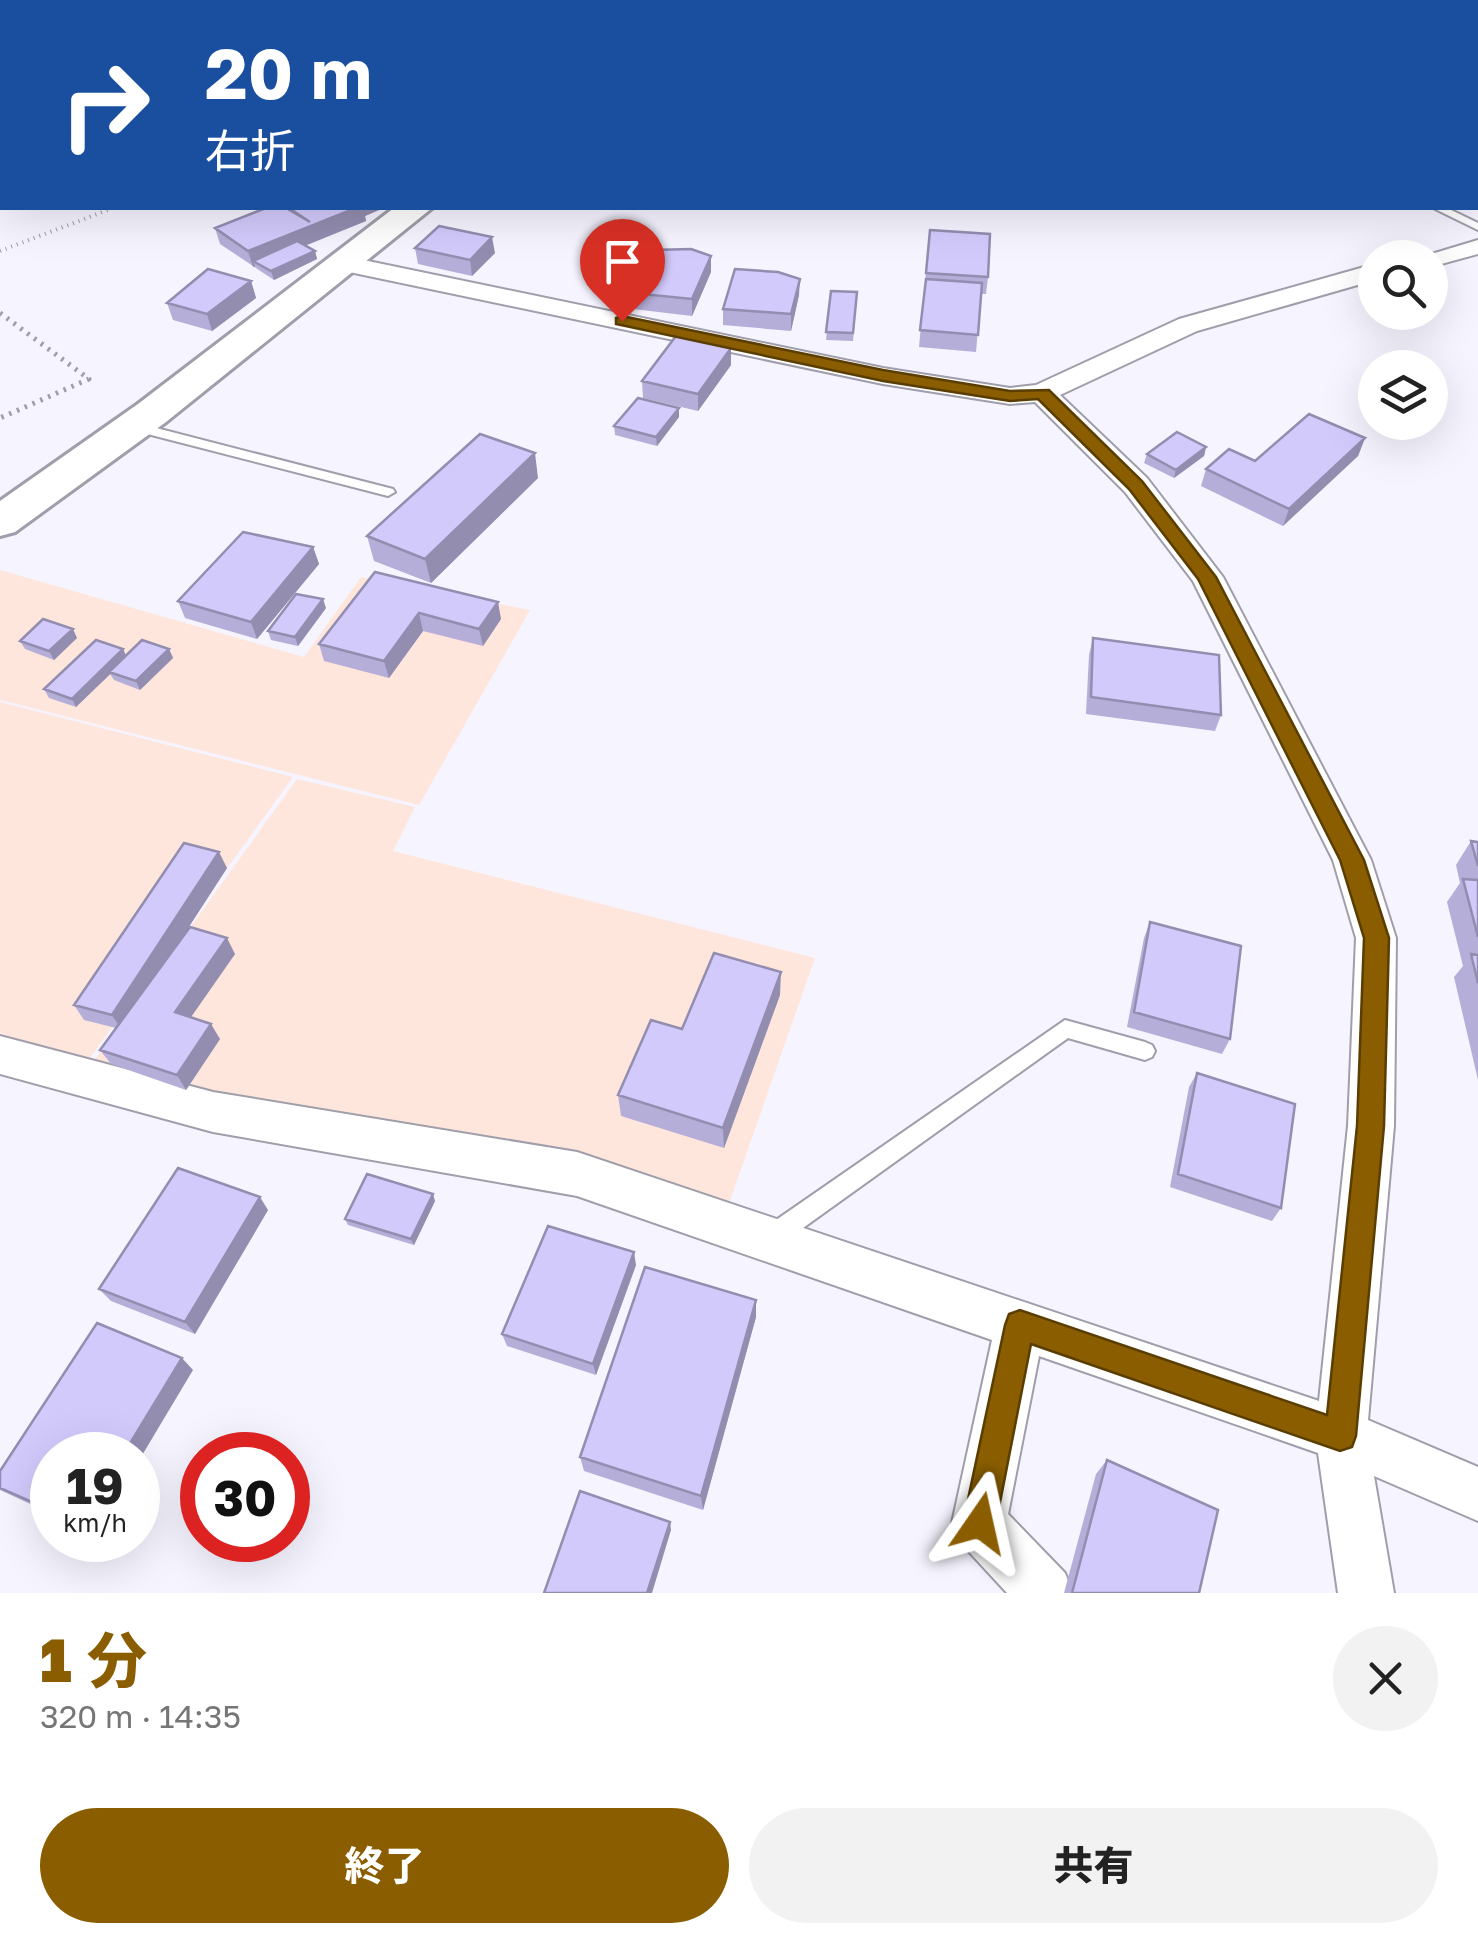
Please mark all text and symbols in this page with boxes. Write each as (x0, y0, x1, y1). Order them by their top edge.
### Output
text: 20 m (205, 30, 372, 114)
icon: right (40, 40, 170, 170)
text: 右折 (205, 123, 295, 177)
pin (580, 219, 665, 322)
icon: arrive (595, 234, 650, 289)
map controls (1358, 240, 1448, 440)
button: search (1358, 240, 1448, 330)
button: layers (1358, 350, 1448, 440)
speed limit sign: 30 (180, 1432, 310, 1562)
text: 19 (66, 1455, 124, 1515)
position arrow (928, 1471, 1032, 1575)
text: km/h (63, 1507, 127, 1538)
text: 1 分 (40, 1623, 147, 1695)
button: close (1333, 1626, 1438, 1731)
text: 320 m · 14:35 (40, 1697, 241, 1735)
button: 終了 (40, 1808, 729, 1923)
button: 共有 (749, 1808, 1438, 1923)

